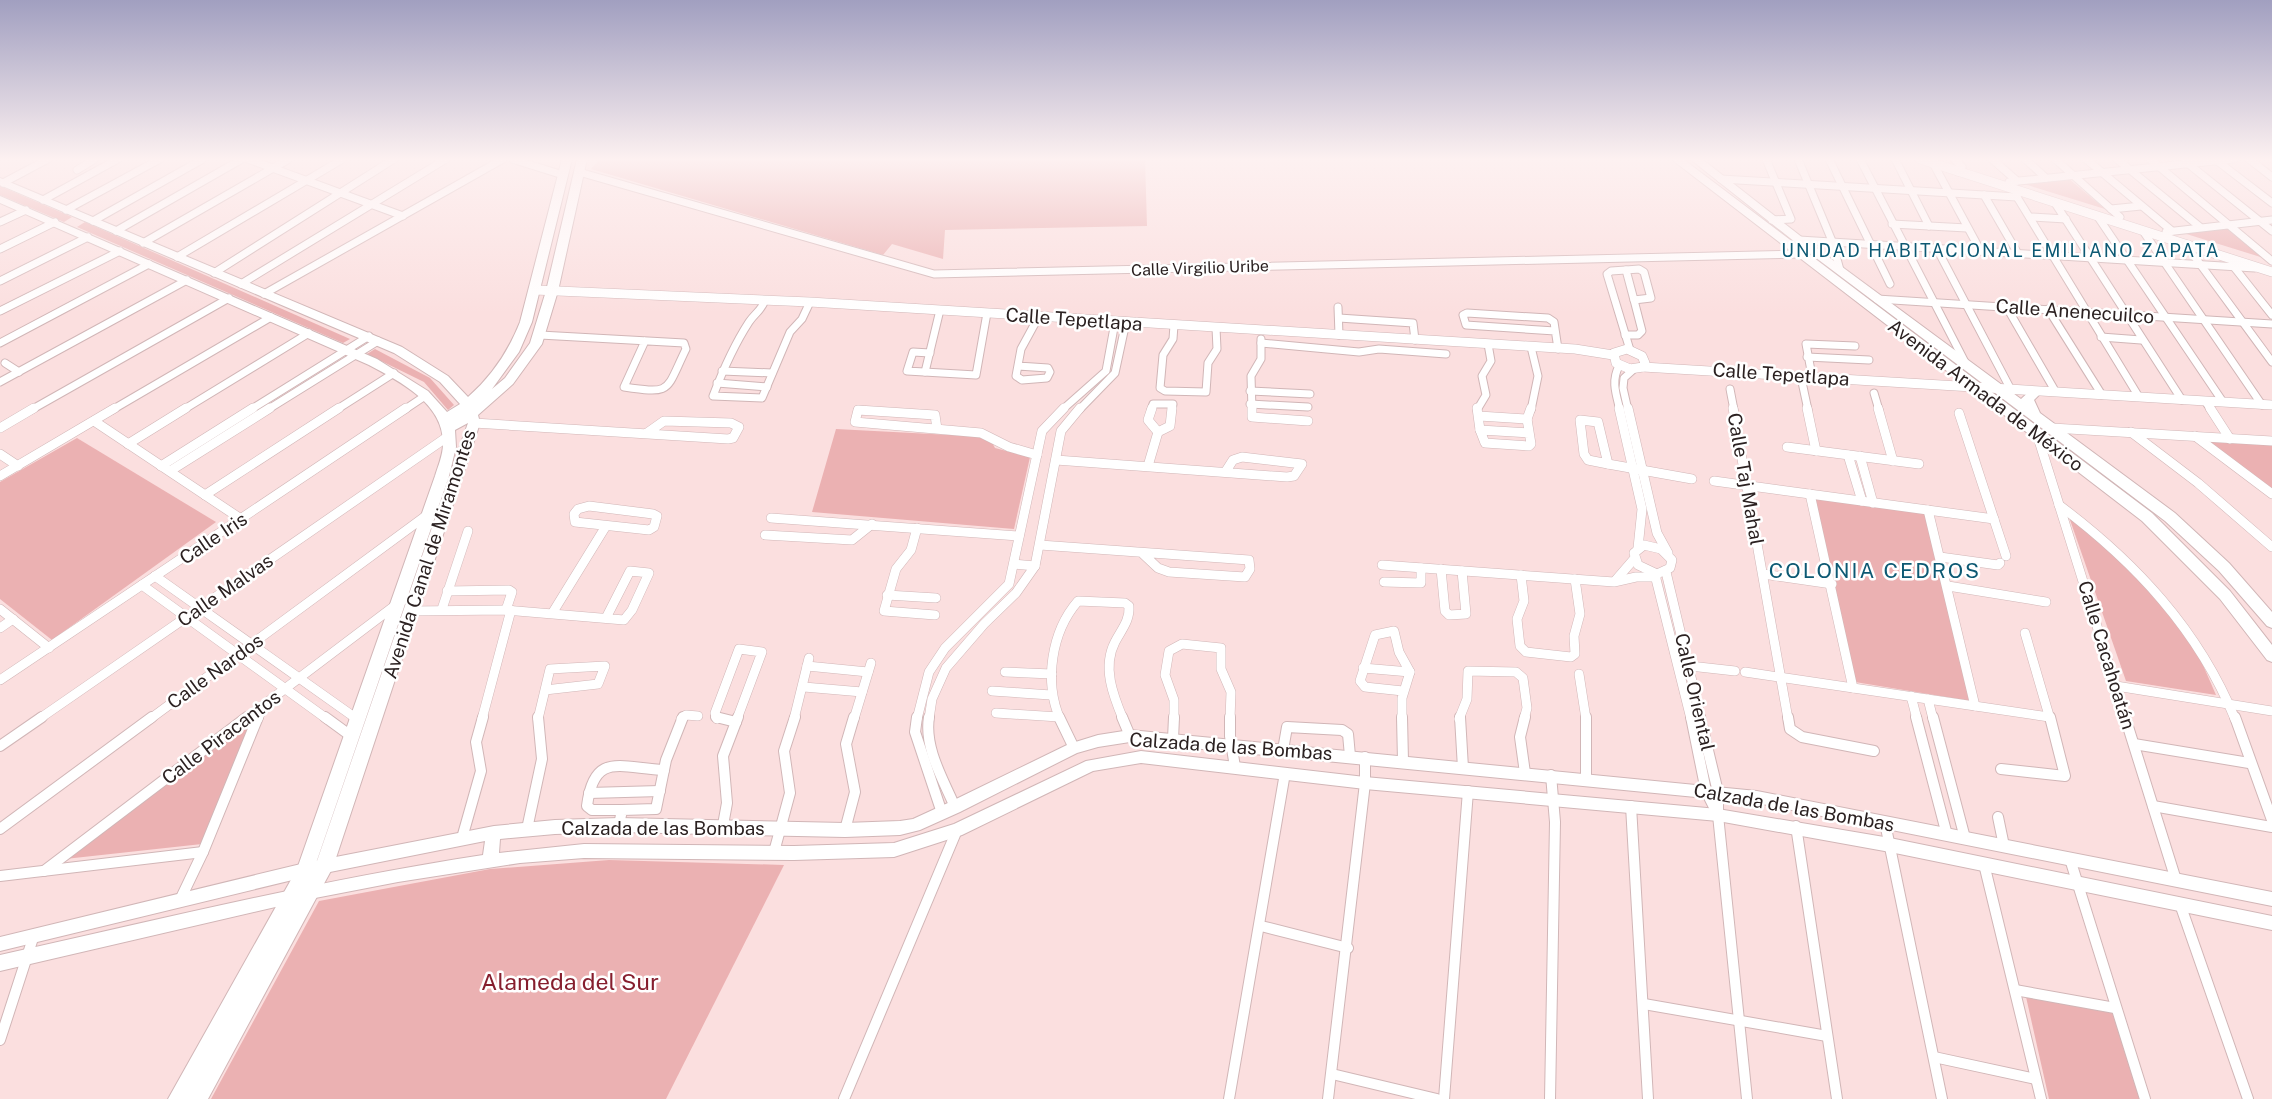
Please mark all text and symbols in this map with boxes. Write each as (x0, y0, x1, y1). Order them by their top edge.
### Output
district label: UNIDAD HABITACIONAL EMILIANO ZAPATA (1781, 240, 2221, 261)
street label: Calle Virgilio Uribe (1131, 256, 1269, 280)
street label: Calle Anenecuilco (1995, 294, 2155, 328)
street label: Calle Tepetlapa (1005, 303, 1143, 335)
street label: Avenida Armada de México (1884, 314, 2088, 476)
street label: Calle Tepetlapa (1712, 358, 1850, 390)
street label: Calle Taj Mahal (1724, 411, 1768, 547)
street label: Avenida Canal de Miramontes (378, 427, 480, 681)
street label: Calle Iris (175, 507, 251, 569)
street label: Calle Malvas (173, 549, 277, 631)
district label: COLONIA CEDROS (1769, 558, 1981, 583)
street label: Calle Cacahoatán (2074, 578, 2140, 732)
street label: Calle Nardos (163, 629, 267, 713)
street label: Calle Oriental (1671, 631, 1719, 753)
street label: Calle Piracantos (157, 685, 285, 789)
street label: Calzada de las Bombas (1129, 728, 1333, 764)
street label: Calzada de las Bombas (1692, 779, 1896, 835)
street label: Calzada de las Bombas (561, 817, 765, 839)
park label: Alameda del Sur (481, 968, 659, 995)

